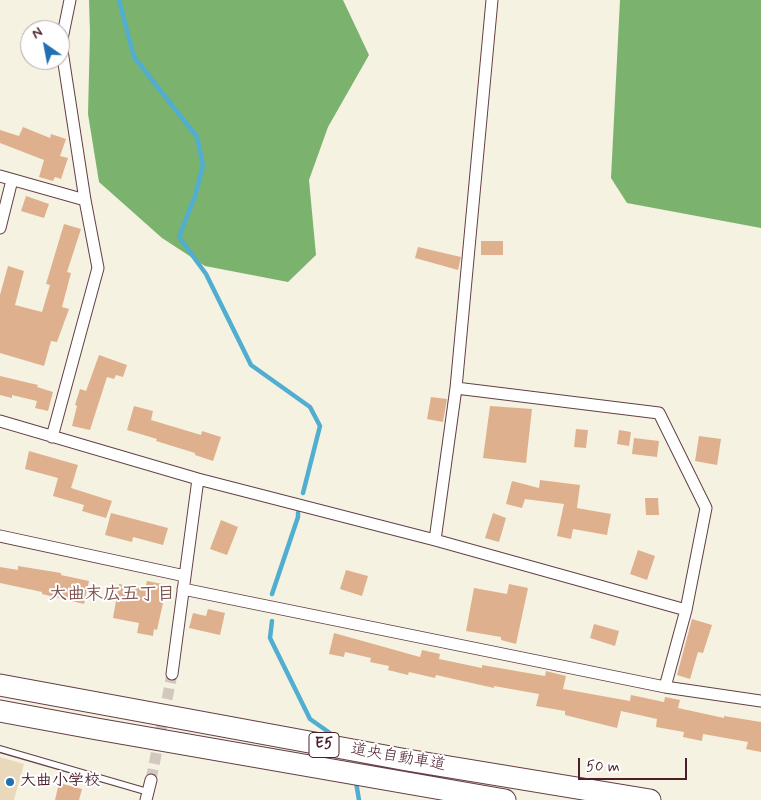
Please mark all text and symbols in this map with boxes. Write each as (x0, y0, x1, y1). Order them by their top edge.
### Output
north arrow (20, 20, 70, 70)
text: N (29, 23, 46, 43)
district label: 大曲末広五丁目 (49, 584, 175, 606)
road number: E5 (309, 732, 339, 758)
street label: 道央自動車道 (349, 740, 447, 776)
scale bar (581, 748, 690, 780)
text: 50 m (586, 757, 620, 777)
place label: 大曲小学校 (20, 772, 100, 792)
marker: 大曲小学校 (4, 776, 16, 788)

